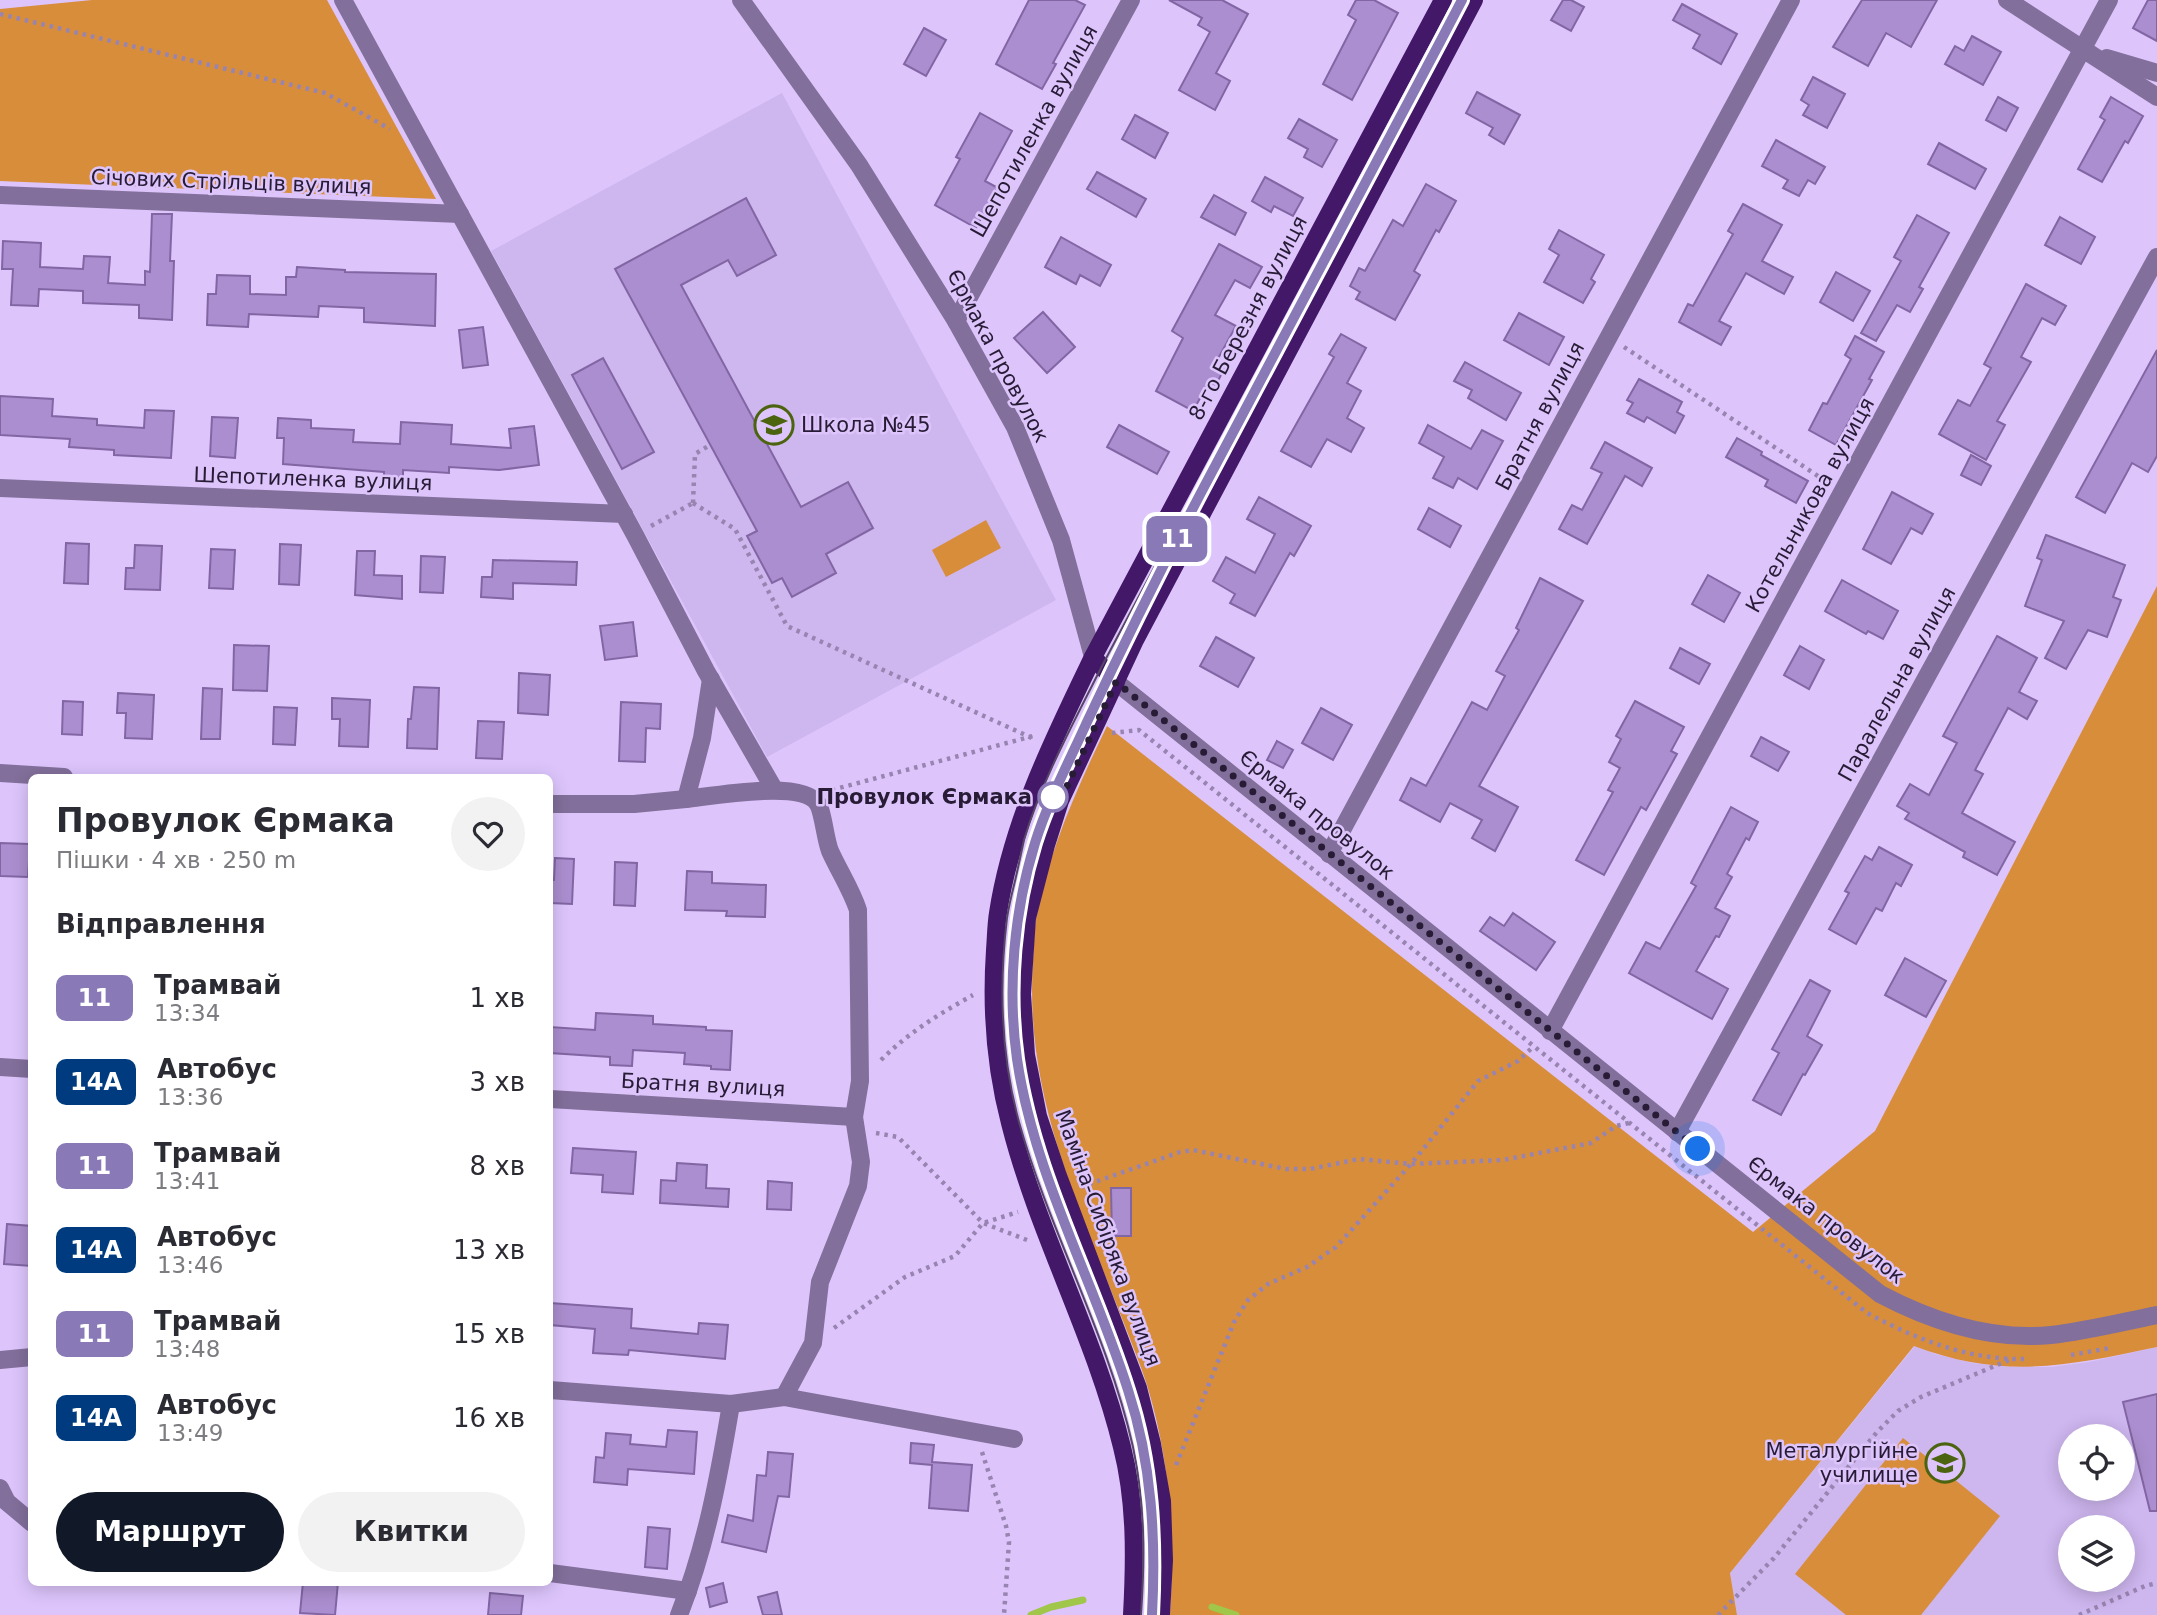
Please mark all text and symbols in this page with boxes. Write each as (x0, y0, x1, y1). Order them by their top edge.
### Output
street label: Шепотиленка вулиця (966, 21, 1102, 241)
street label: Січових Стрільців вулиця (90, 165, 372, 199)
street label: 8-го Березня вулиця (1184, 212, 1312, 424)
street label: Єрмака провулок (942, 265, 1054, 447)
street label: Братня вулиця (1491, 338, 1589, 494)
street label: Котельникова вулиця (1741, 393, 1879, 617)
school or university icon: Школа №45 (753, 404, 795, 446)
place label: Школа №45 (801, 413, 931, 437)
street label: Шепотиленка вулиця (193, 463, 433, 495)
line badge: 11 (1146, 516, 1208, 562)
text: 11 (1160, 525, 1194, 553)
street label: Паралельна вулиця (1833, 582, 1961, 786)
street label: Єрмака провулок (1235, 745, 1399, 885)
marker: Провулок Єрмака (1038, 782, 1068, 812)
place label: Провулок Єрмака (816, 785, 1032, 809)
button: heart (451, 797, 525, 871)
text: Провулок Єрмака (56, 801, 395, 840)
text: Пішки · 4 хв · 250 m (56, 847, 296, 873)
text: Відправлення (56, 909, 266, 939)
text: Трамвай (154, 970, 281, 1000)
text: 1 хв (469, 983, 525, 1013)
text: 11 (78, 984, 111, 1012)
text: 13:34 (154, 1000, 220, 1026)
text: Автобус (157, 1054, 277, 1084)
text: 3 хв (469, 1067, 525, 1097)
text: 14А (70, 1068, 122, 1096)
street label: Братня вулиця (620, 1069, 786, 1101)
text: 13:36 (157, 1084, 223, 1110)
street label: Маміна-Сибіряка вулиця (1050, 1107, 1166, 1369)
your location (1680, 1131, 1715, 1166)
text: Трамвай (154, 1138, 281, 1168)
text: 8 хв (469, 1151, 525, 1181)
street label: Єрмака провулок (1743, 1151, 1909, 1289)
text: 11 (78, 1152, 111, 1180)
text: 13:41 (154, 1168, 220, 1194)
text: Автобус (157, 1222, 277, 1252)
text: 13 хв (453, 1235, 525, 1265)
text: 14А (70, 1236, 122, 1264)
text: 13:46 (157, 1252, 223, 1278)
text: Трамвай (154, 1306, 281, 1336)
text: 15 хв (453, 1319, 525, 1349)
text: 11 (78, 1320, 111, 1348)
text: 13:48 (154, 1336, 220, 1362)
text: Автобус (157, 1390, 277, 1420)
text: 16 хв (453, 1403, 525, 1433)
text: 14А (70, 1404, 122, 1432)
text: 13:49 (157, 1420, 223, 1446)
map controls (2058, 1424, 2135, 1592)
button: locate (2058, 1424, 2135, 1501)
place label: Металургійне училище (1766, 1439, 1918, 1487)
school or university icon: Металургійне училище (1924, 1442, 1966, 1484)
button: Маршрут (56, 1492, 284, 1572)
button: Квитки (298, 1492, 525, 1572)
button: layers (2058, 1515, 2135, 1592)

